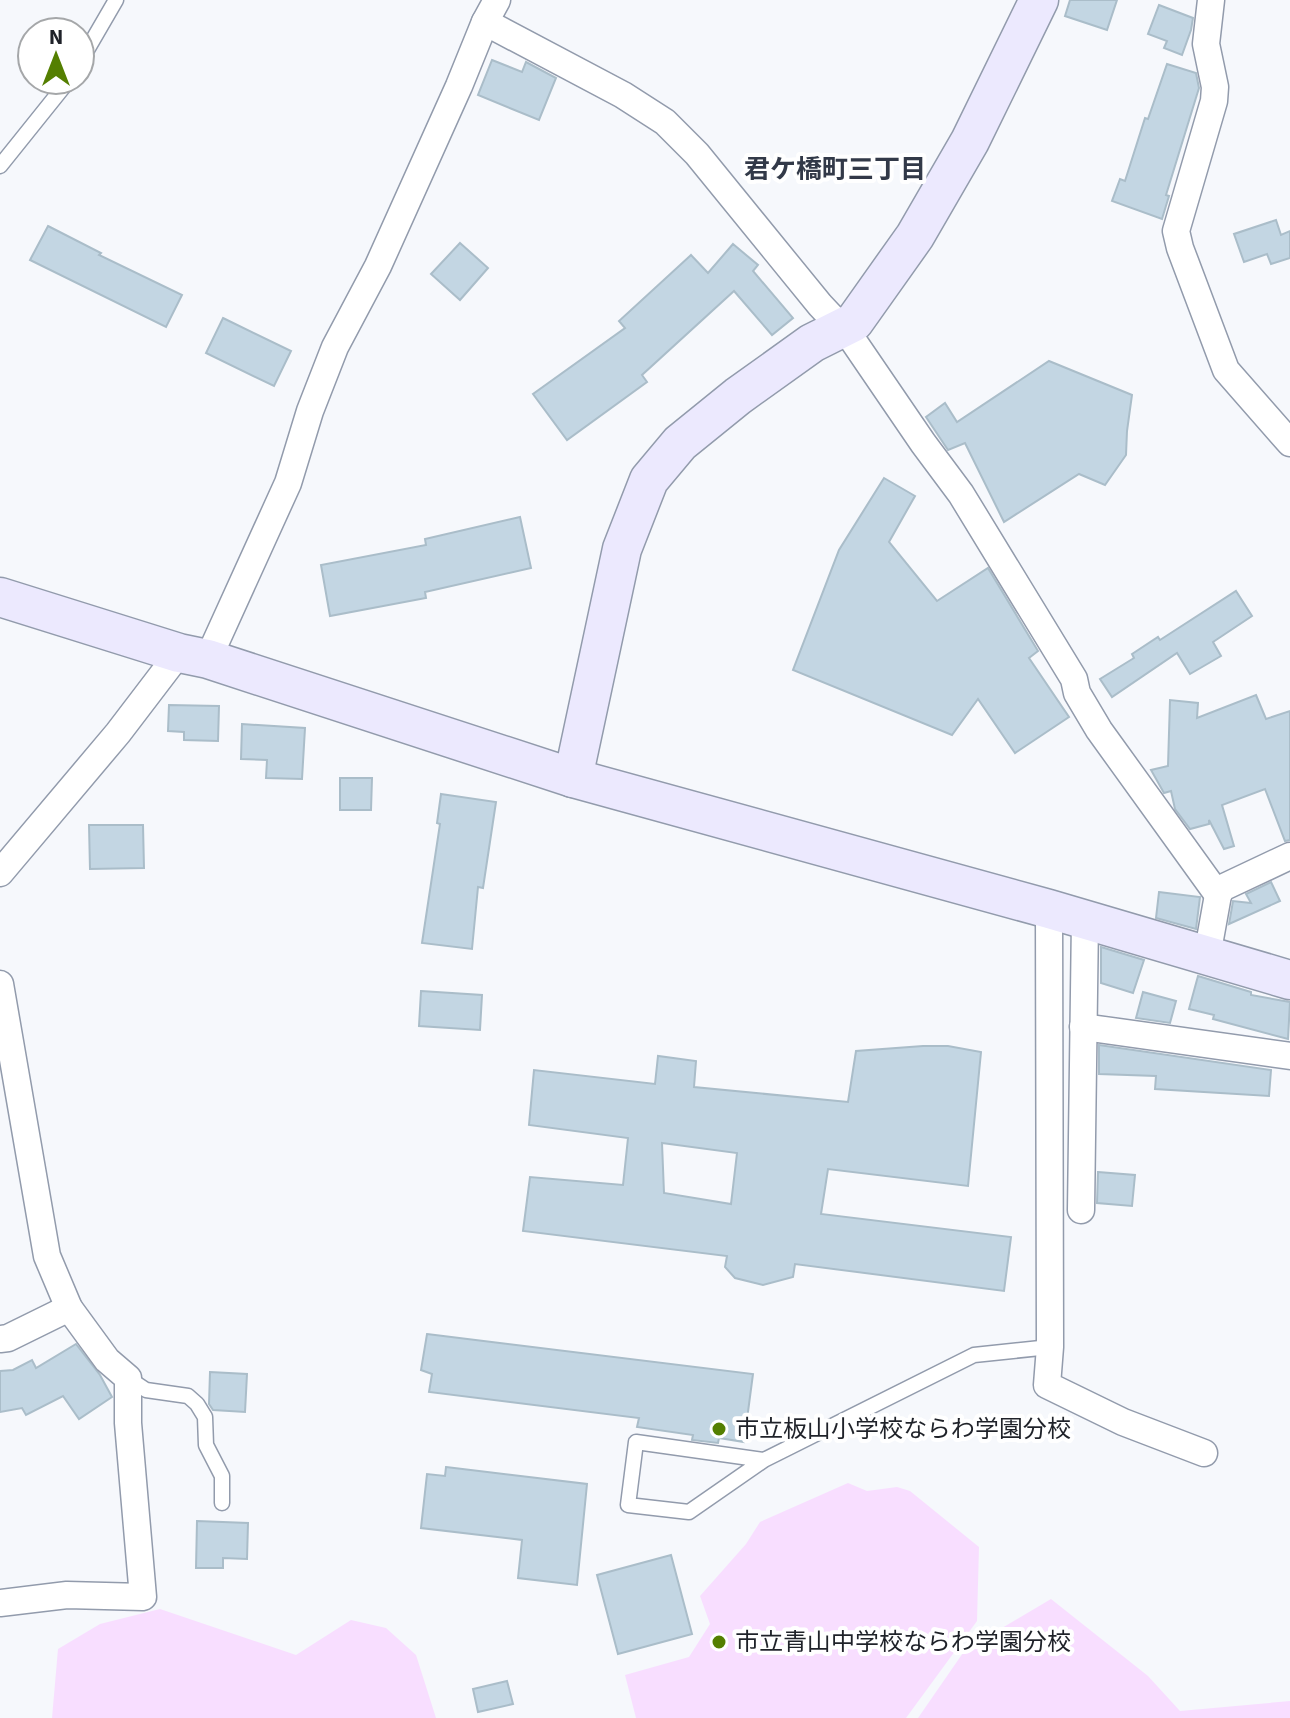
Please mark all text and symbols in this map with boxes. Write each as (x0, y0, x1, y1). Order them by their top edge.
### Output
north arrow (16, 16, 96, 96)
text: N (49, 21, 63, 53)
district label: 君ケ橋町三丁目 (744, 151, 926, 188)
place label: 市立板山小学校ならわ学園分校 (735, 1412, 1071, 1447)
marker: 市立板山小学校ならわ学園分校 (710, 1420, 728, 1438)
place label: 市立青山中学校ならわ学園分校 (735, 1625, 1071, 1660)
marker: 市立青山中学校ならわ学園分校 (710, 1633, 728, 1651)

